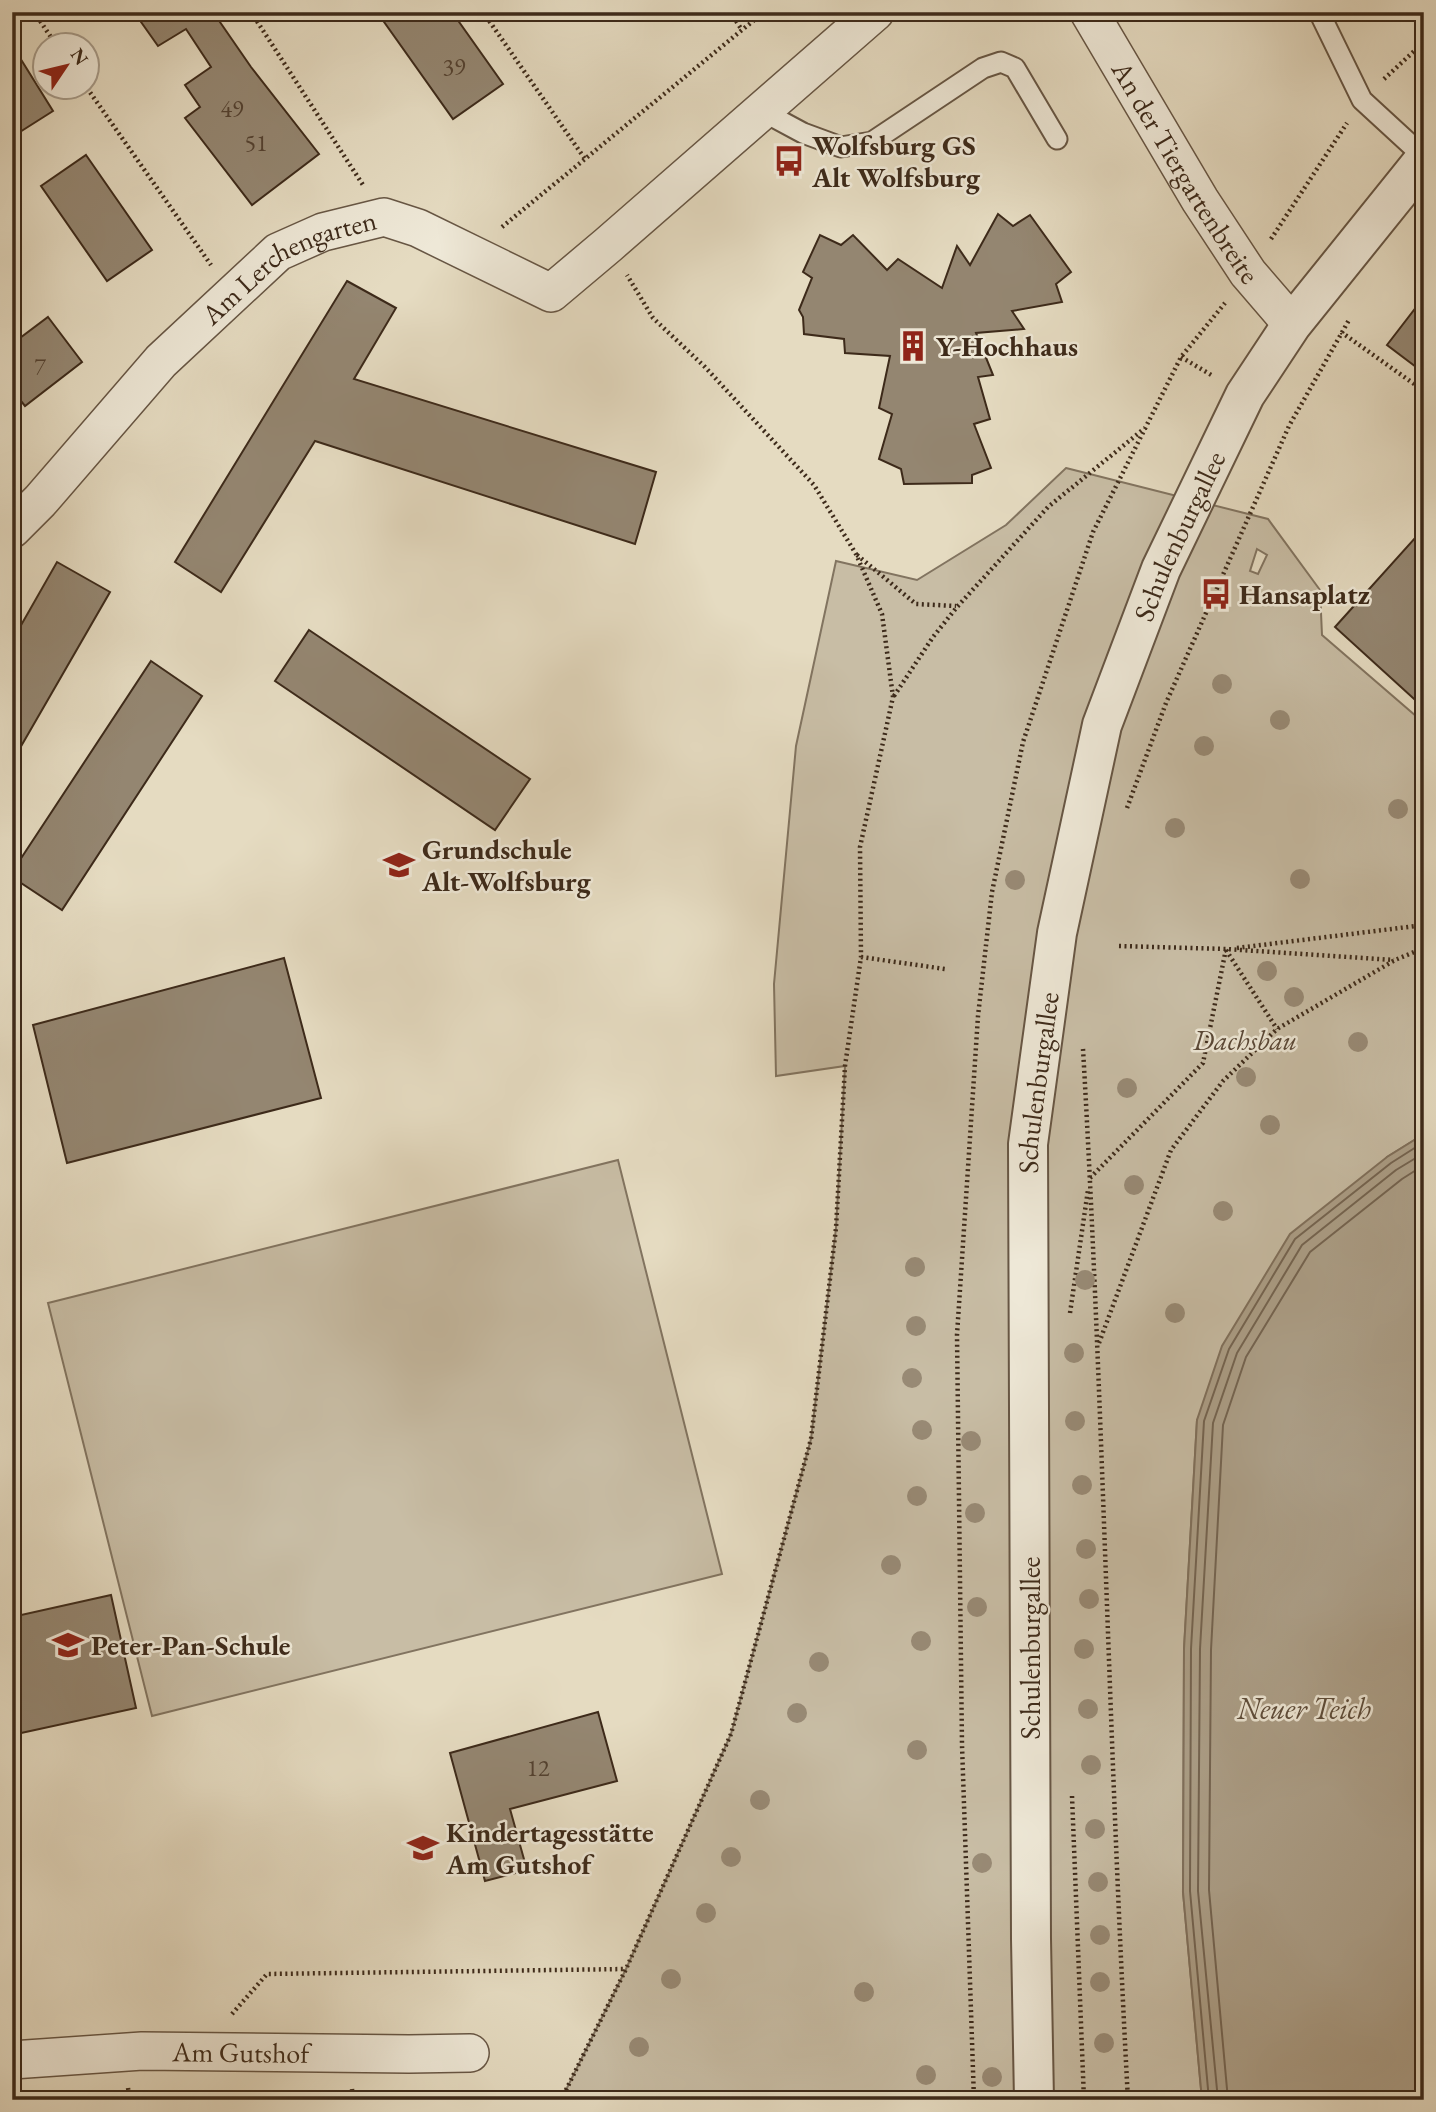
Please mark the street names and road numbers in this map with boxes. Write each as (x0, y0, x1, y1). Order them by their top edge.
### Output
street label: An der Tiergartenbreite (1103, 54, 1267, 291)
street label: Am Lerchengarten (193, 201, 380, 333)
street label: Schulenburgallee (1125, 445, 1233, 626)
street label: Schulenburgallee (1009, 989, 1067, 1174)
street label: Schulenburgallee (1012, 1556, 1048, 1739)
street label: Am Gutshof (171, 2033, 312, 2071)

